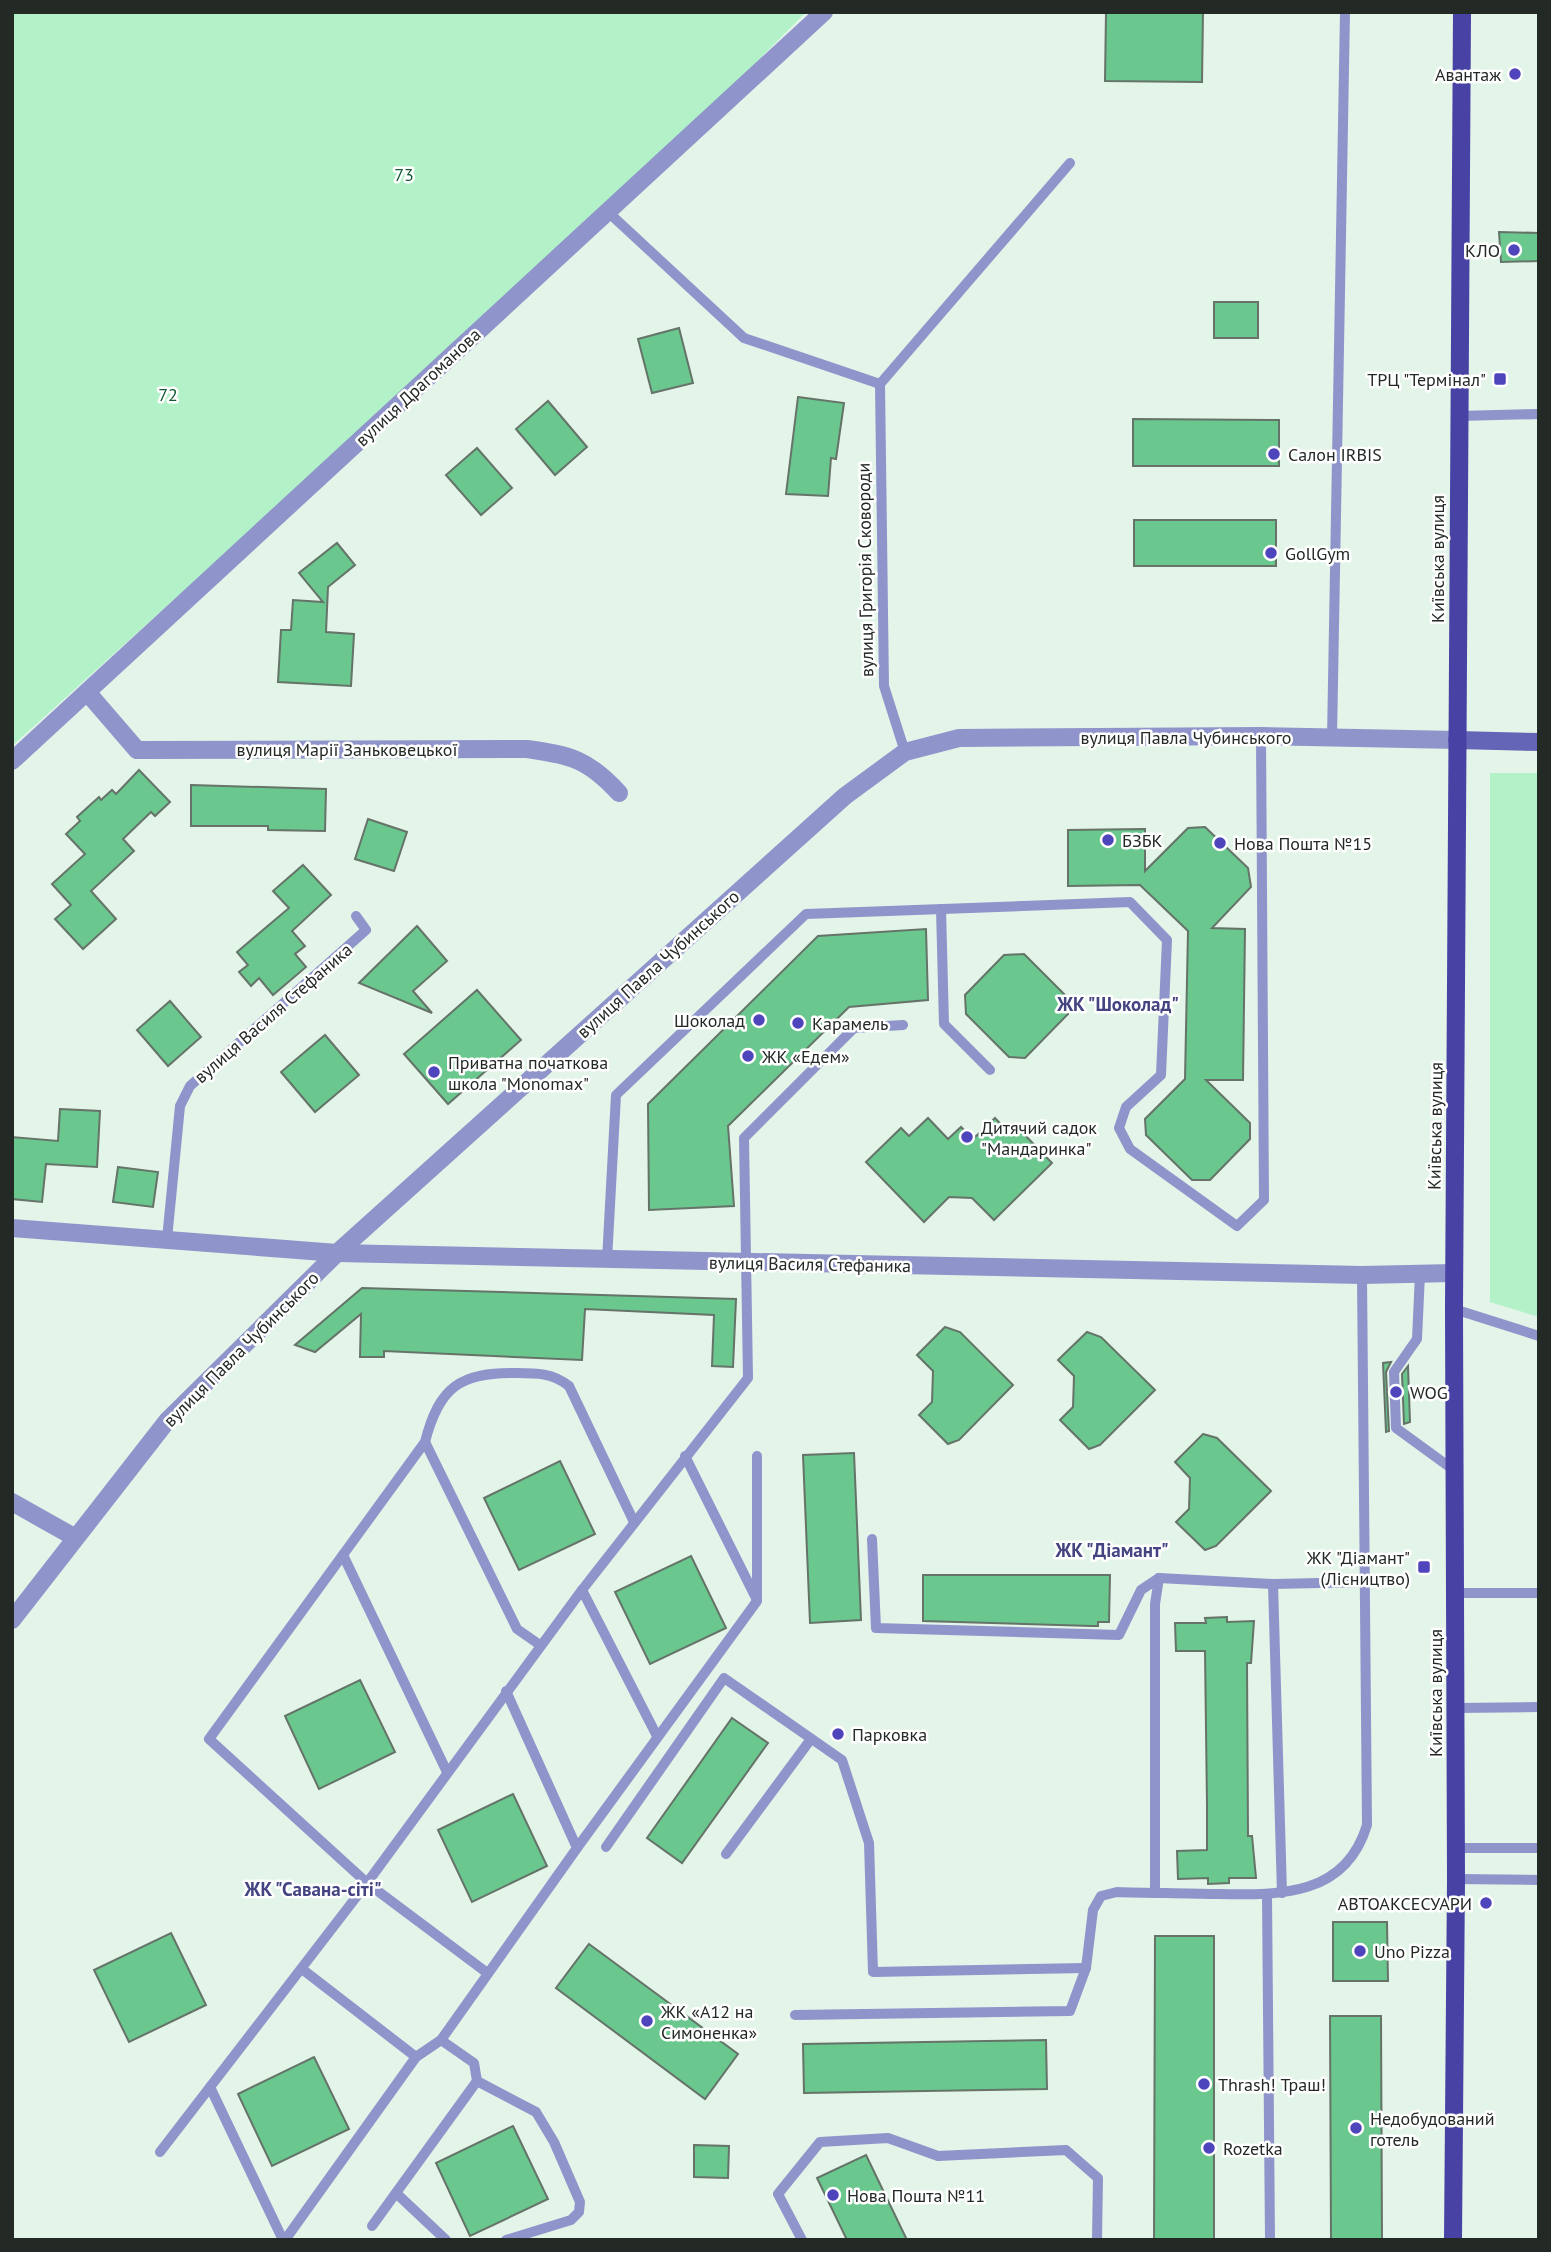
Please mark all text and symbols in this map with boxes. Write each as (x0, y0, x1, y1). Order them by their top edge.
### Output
place label: Авантаж (1435, 63, 1501, 86)
marker: Авантаж (1507, 66, 1523, 82)
park label: 73 (394, 163, 414, 186)
place label: КЛО (1465, 239, 1500, 262)
marker: КЛО (1506, 242, 1522, 258)
street label: вулиця Драгоманова (350, 323, 486, 451)
place label: ТРЦ "Термінал" (1367, 368, 1486, 391)
marker: ТРЦ "Термінал" (1492, 371, 1508, 387)
park label: 72 (158, 383, 178, 406)
place label: Салон IRBIS (1288, 443, 1382, 466)
marker: Салон IRBIS (1266, 446, 1282, 462)
street label: вулиця Григорія Сковороди (852, 463, 878, 677)
street label: Київська вулиця (1426, 495, 1449, 623)
place label: GollGym (1285, 542, 1350, 565)
marker: GollGym (1263, 545, 1279, 561)
street label: вулиця Павла Чубинського (1081, 726, 1291, 749)
street label: вулиця Марії Заньковецької (237, 738, 457, 761)
place label: БЗБК (1122, 829, 1163, 852)
marker: БЗБК (1100, 832, 1116, 848)
place label: Нова Пошта №15 (1234, 832, 1372, 855)
marker: Нова Пошта №15 (1212, 835, 1228, 851)
street label: вулиця Павла Чубинського (572, 885, 744, 1043)
street label: вулиця Василя Стефаника (189, 938, 357, 1088)
district label: ЖК "Шоколад" (1056, 992, 1179, 1016)
place label: Шоколад (674, 1009, 745, 1032)
marker: Шоколад (751, 1012, 767, 1028)
place label: Карамель (812, 1012, 888, 1035)
marker: Карамель (790, 1015, 806, 1031)
place label: ЖК «Едем» (761, 1045, 850, 1068)
marker: ЖК «Едем» (740, 1048, 756, 1064)
place label: Приватна початкова школа "Monomax" (448, 1051, 608, 1095)
street label: Київська вулиця (1422, 1062, 1448, 1190)
marker: Приватна початкова школа "Monomax" (426, 1064, 442, 1080)
place label: Дитячий садок "Мандаринка" (981, 1116, 1097, 1160)
marker: Дитячий садок "Мандаринка" (959, 1129, 975, 1145)
street label: вулиця Василя Стефаника (709, 1251, 911, 1277)
street label: вулиця Павла Чубинського (158, 1266, 324, 1432)
place label: WOG (1410, 1381, 1448, 1404)
marker: WOG (1388, 1384, 1404, 1400)
district label: ЖК "Діамант" (1054, 1538, 1169, 1562)
place label: ЖК "Діамант" (Лісництво) (1306, 1546, 1410, 1590)
marker: ЖК "Діамант" (Лісництво) (1416, 1559, 1432, 1575)
street label: Київська вулиця (1424, 1629, 1447, 1757)
place label: Парковка (852, 1723, 927, 1746)
marker: Парковка (830, 1726, 846, 1742)
district label: ЖК "Савана-сіті" (243, 1877, 382, 1901)
place label: АВТОАКСЕСУАРИ (1338, 1892, 1472, 1915)
marker: АВТОАКСЕСУАРИ (1478, 1895, 1494, 1911)
place label: Uno Pizza (1374, 1940, 1450, 1963)
marker: Uno Pizza (1352, 1943, 1368, 1959)
place label: ЖК «А12 на Симоненка» (660, 2000, 757, 2044)
marker: ЖК «А12 на Симоненка» (639, 2013, 655, 2029)
place label: Thrash! Траш! (1218, 2073, 1326, 2096)
marker: Thrash! Траш! (1196, 2076, 1212, 2092)
place label: Недобудований готель (1370, 2107, 1494, 2151)
marker: Недобудований готель (1348, 2120, 1364, 2136)
place label: Rozetka (1223, 2137, 1283, 2160)
marker: Rozetka (1201, 2140, 1217, 2156)
place label: Нова Пошта №11 (847, 2184, 985, 2207)
marker: Нова Пошта №11 (825, 2187, 841, 2203)

